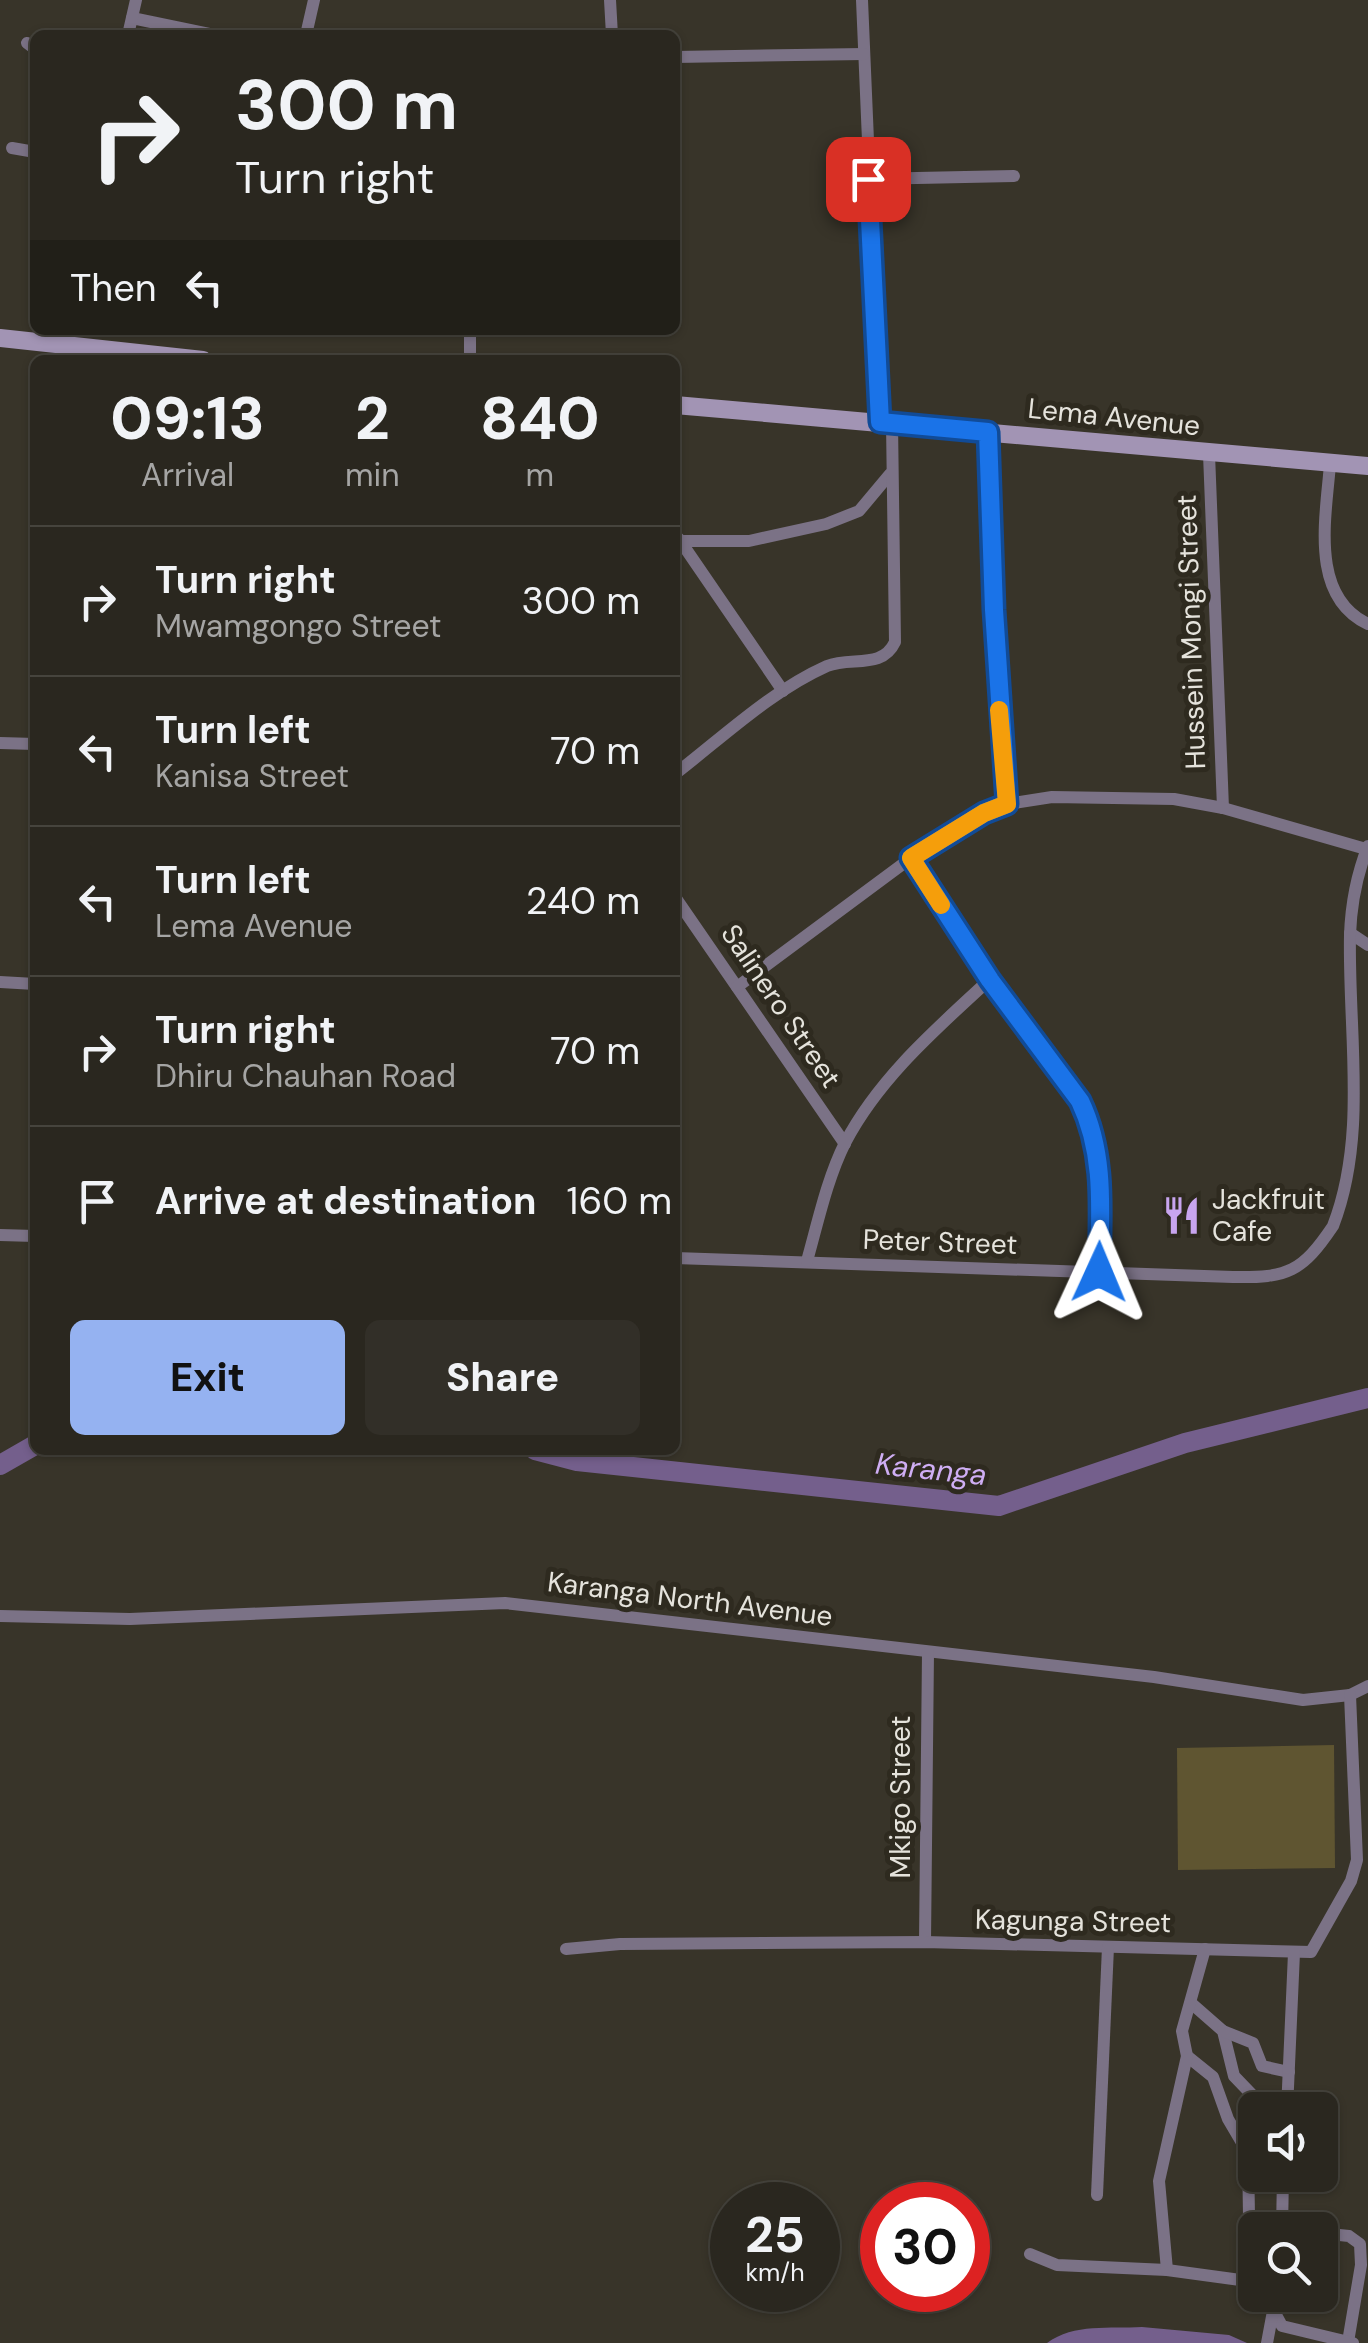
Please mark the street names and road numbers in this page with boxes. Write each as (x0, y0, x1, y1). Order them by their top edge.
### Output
street label: Lema Avenue (1026, 390, 1202, 444)
street label: Hussein Mongi Street (1168, 494, 1214, 770)
street label: Salinero Street (713, 917, 849, 1095)
street label: Peter Street (862, 1221, 1018, 1263)
street label: Karanga North Avenue (545, 1563, 835, 1635)
street label: Mkigo Street (882, 1716, 919, 1878)
street label: Kagunga Street (975, 1901, 1171, 1941)

